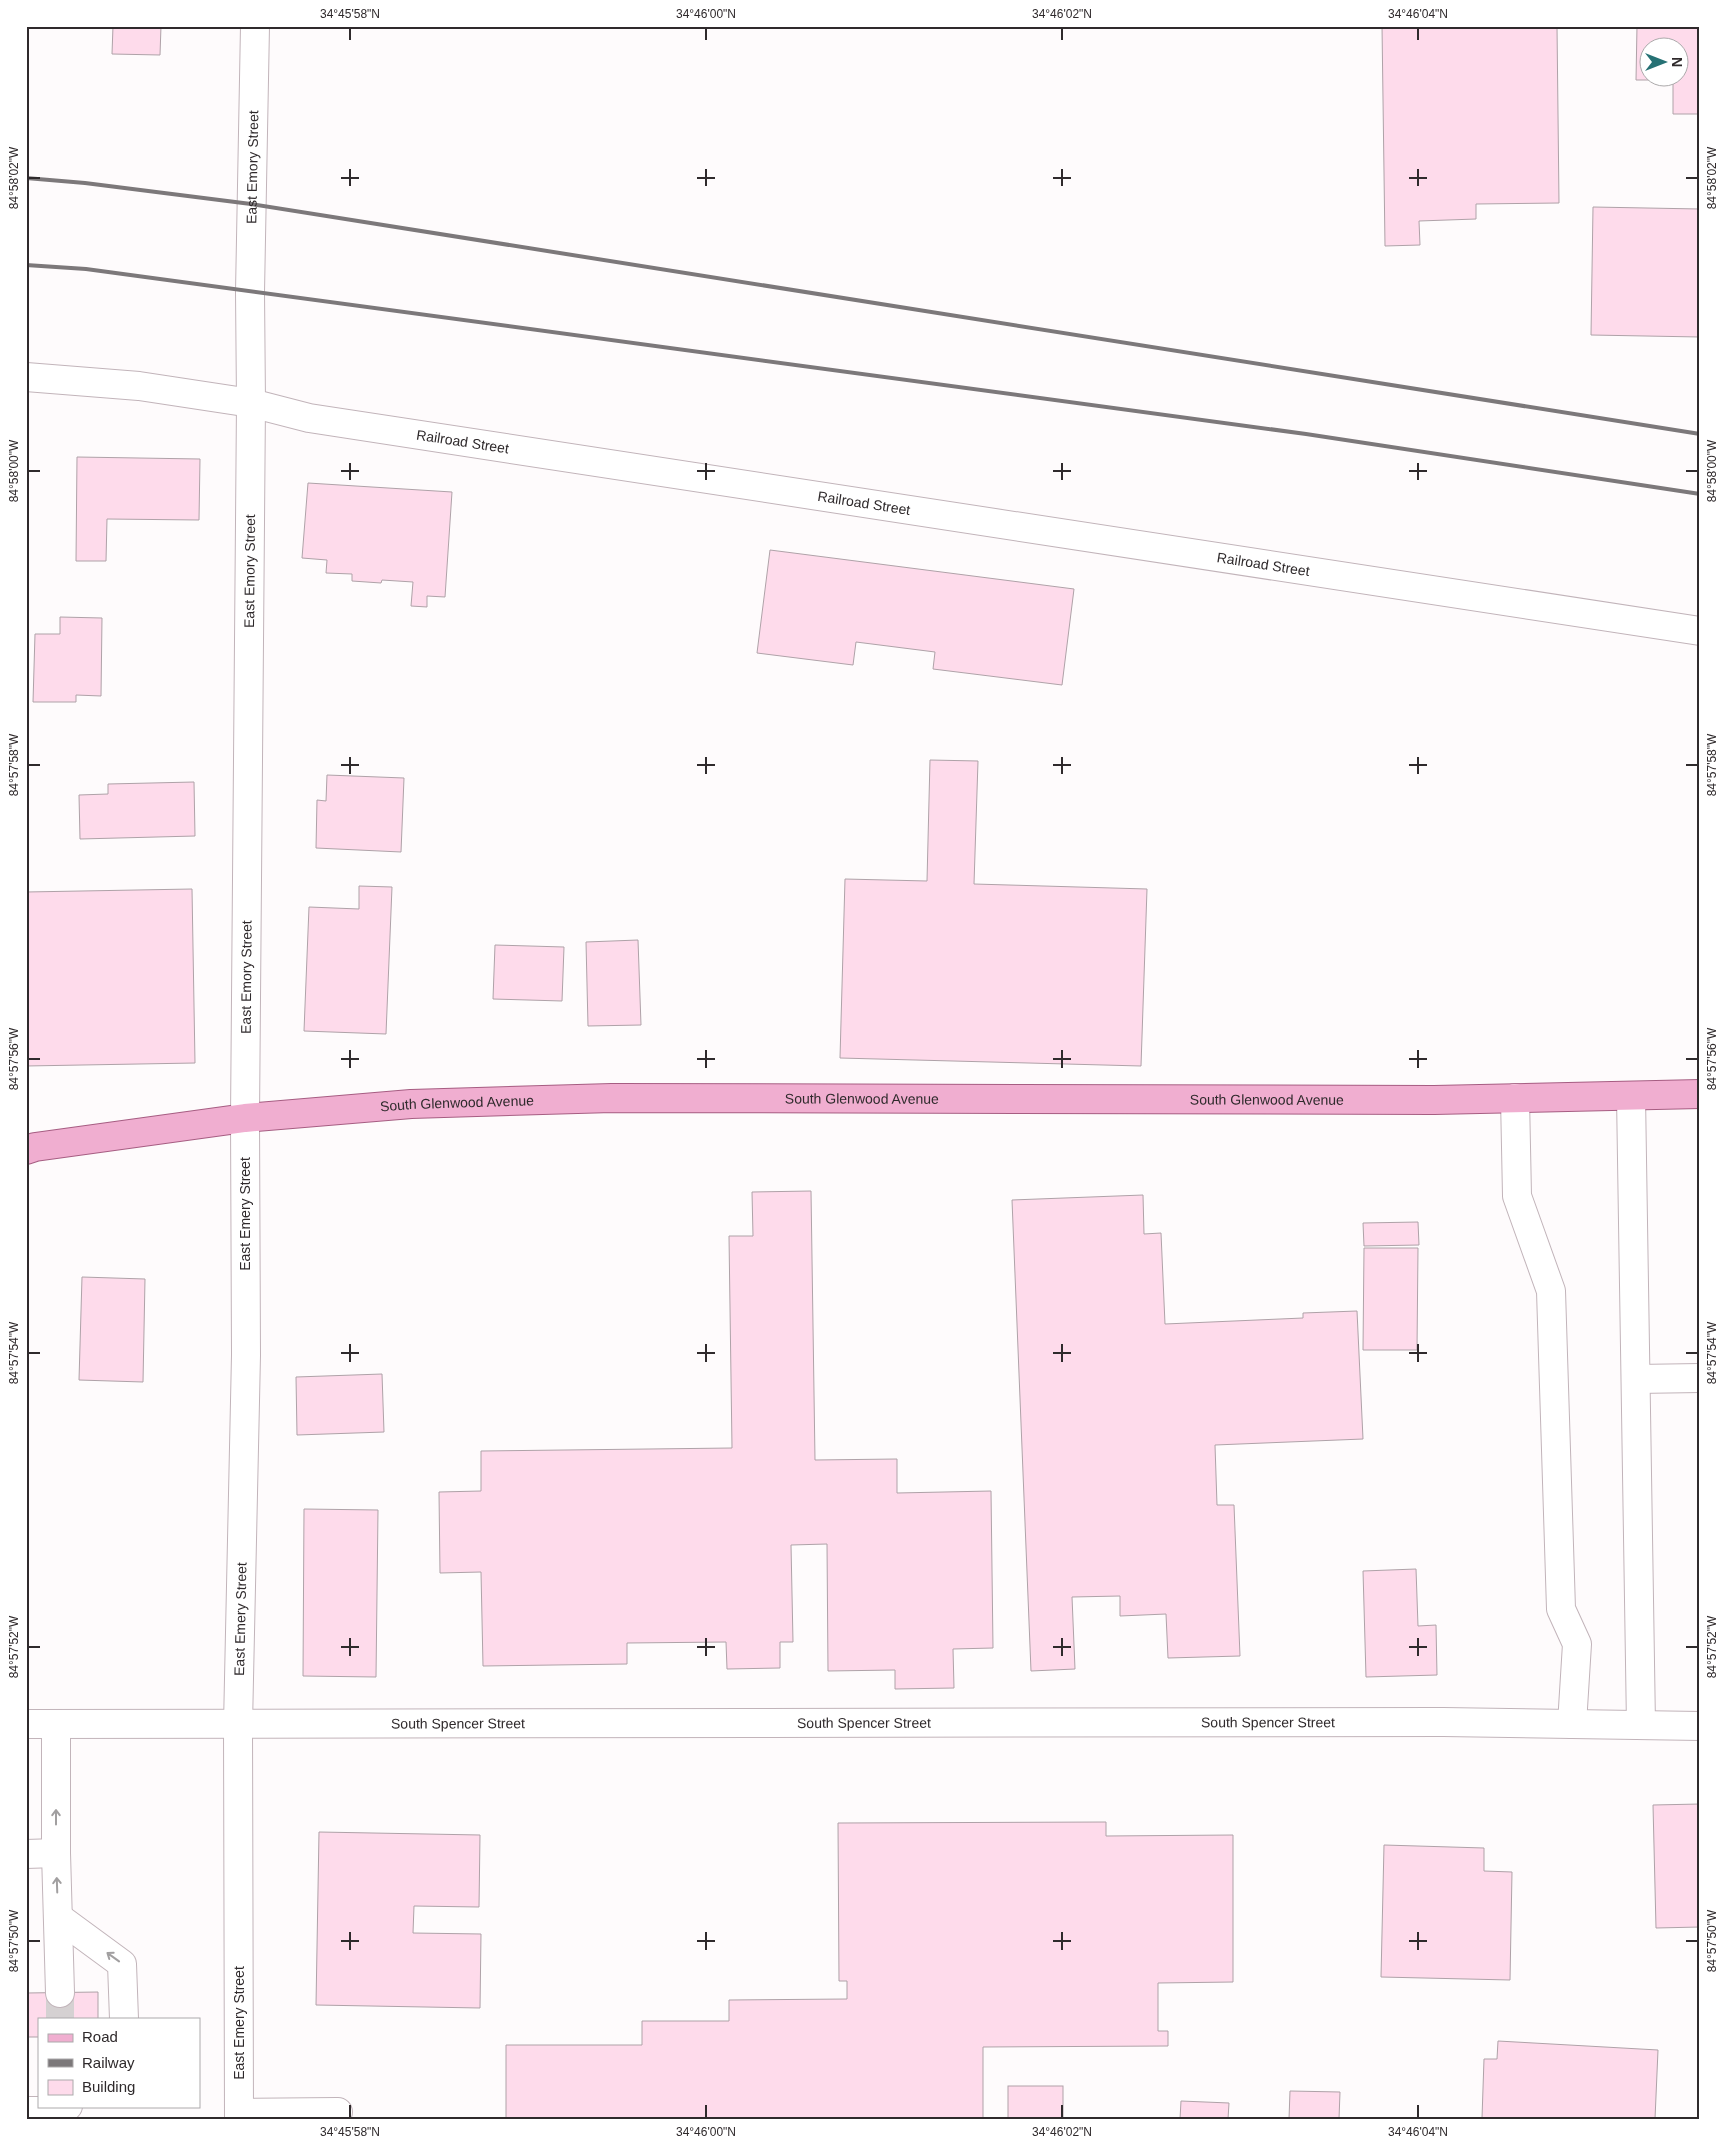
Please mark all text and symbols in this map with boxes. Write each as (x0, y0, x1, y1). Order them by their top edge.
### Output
text: 34°45'58"N (320, 7, 380, 21)
text: 34°46'00"N (676, 7, 736, 21)
text: 34°46'02"N (1032, 7, 1092, 21)
text: 34°46'04"N (1388, 7, 1448, 21)
north arrow (1638, 38, 1688, 88)
text: N (1669, 57, 1685, 67)
street label: East Emory Street (243, 110, 261, 224)
text: 84°58'02"W (7, 146, 21, 209)
text: 84°58'02"W (1705, 146, 1719, 209)
street label: Railroad Street (415, 427, 510, 457)
text: 84°58'00"W (7, 439, 21, 502)
text: 84°58'00"W (1705, 439, 1719, 502)
street label: Railroad Street (817, 488, 912, 518)
street label: East Emory Street (241, 514, 258, 628)
street label: Railroad Street (1216, 549, 1311, 579)
text: 84°57'58"W (7, 733, 21, 796)
text: 84°57'58"W (1705, 733, 1719, 796)
street label: East Emory Street (238, 920, 255, 1034)
text: 84°57'56"W (7, 1027, 21, 1090)
text: 84°57'56"W (1705, 1027, 1719, 1090)
street label: South Glenwood Avenue (785, 1090, 939, 1107)
street label: South Glenwood Avenue (1190, 1091, 1344, 1108)
street label: South Glenwood Avenue (379, 1092, 534, 1115)
street label: East Emery Street (237, 1157, 253, 1271)
text: 84°57'54"W (7, 1321, 21, 1384)
text: 84°57'54"W (1705, 1321, 1719, 1384)
street label: East Emery Street (231, 1562, 250, 1676)
text: 84°57'52"W (7, 1615, 21, 1678)
text: 84°57'52"W (1705, 1615, 1719, 1678)
street label: South Spencer Street (1201, 1714, 1335, 1730)
street label: South Spencer Street (391, 1715, 525, 1731)
street label: South Spencer Street (797, 1715, 931, 1731)
one-way arrow (51, 1809, 61, 1825)
one-way arrow (52, 1877, 61, 1893)
text: 84°57'50"W (7, 1909, 21, 1972)
text: 84°57'50"W (1705, 1909, 1719, 1972)
one-way arrow (106, 1952, 120, 1962)
street label: East Emery Street (231, 1966, 247, 2080)
legend (38, 2018, 200, 2108)
text: Road (82, 2028, 118, 2045)
text: Railway (82, 2054, 135, 2071)
text: Building (82, 2078, 135, 2095)
text: 34°45'58"N (320, 2125, 380, 2139)
text: 34°46'00"N (676, 2125, 736, 2139)
text: 34°46'02"N (1032, 2125, 1092, 2139)
text: 34°46'04"N (1388, 2125, 1448, 2139)

